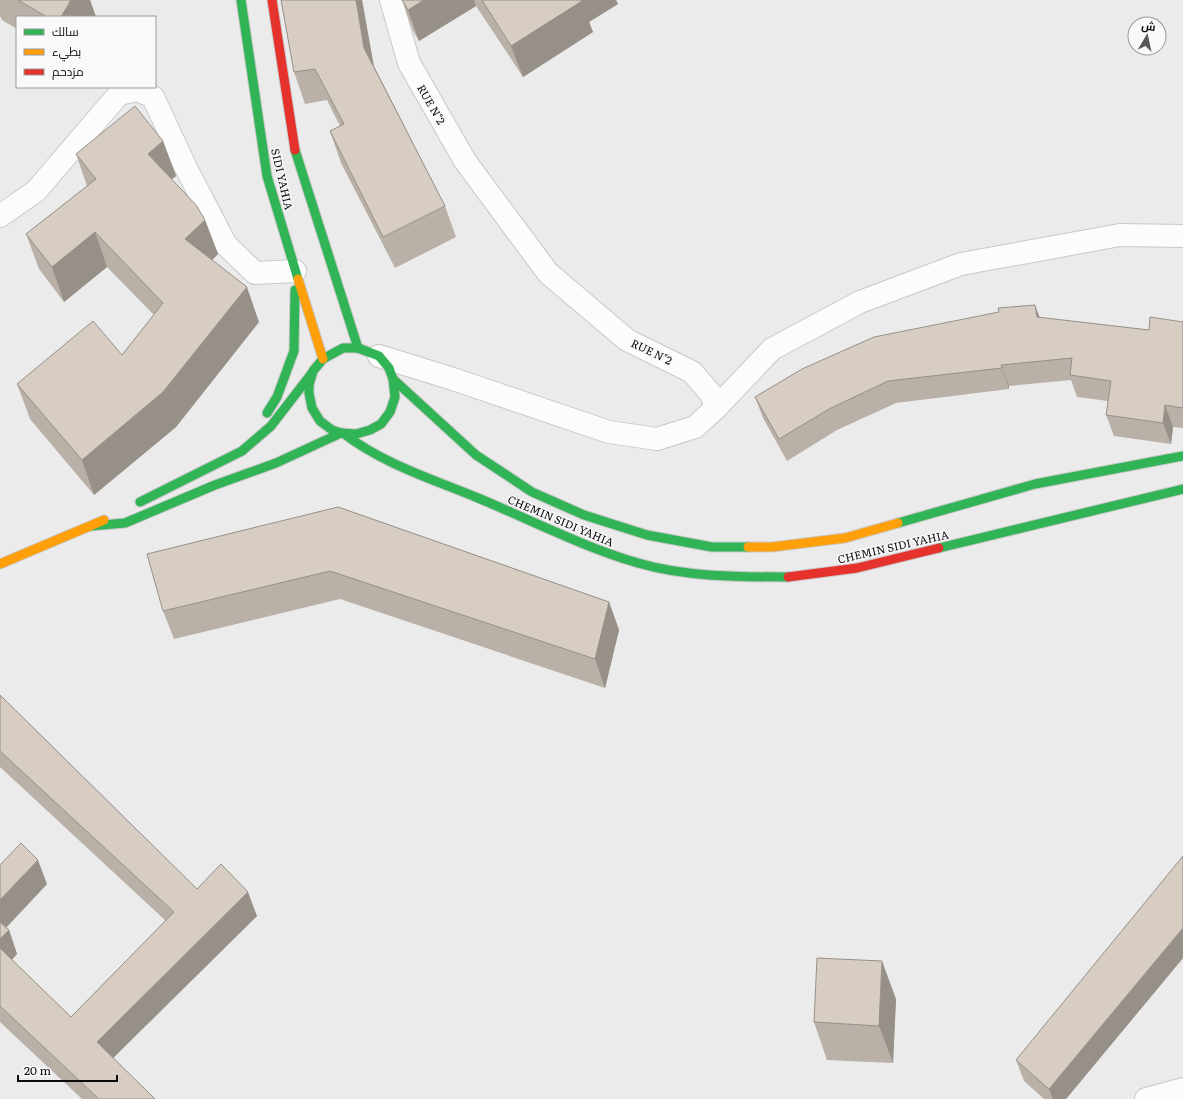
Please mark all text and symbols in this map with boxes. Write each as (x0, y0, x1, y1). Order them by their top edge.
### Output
legend (16, 16, 156, 88)
north arrow (1127, 16, 1167, 56)
text: ش (1140, 16, 1157, 34)
text: سالك (52, 22, 79, 40)
text: بطيء (52, 42, 81, 62)
text: مزدحم (52, 62, 84, 80)
street label: RUE N°2 (414, 81, 450, 127)
street label: SIDI YAHIA (268, 147, 298, 211)
street label: RUE N°2 (629, 334, 676, 368)
street label: CHEMIN SIDI YAHIA (506, 490, 616, 550)
street label: CHEMIN SIDI YAHIA (836, 525, 950, 567)
scale bar (18, 1057, 117, 1083)
text: 20 m (24, 1061, 51, 1079)

